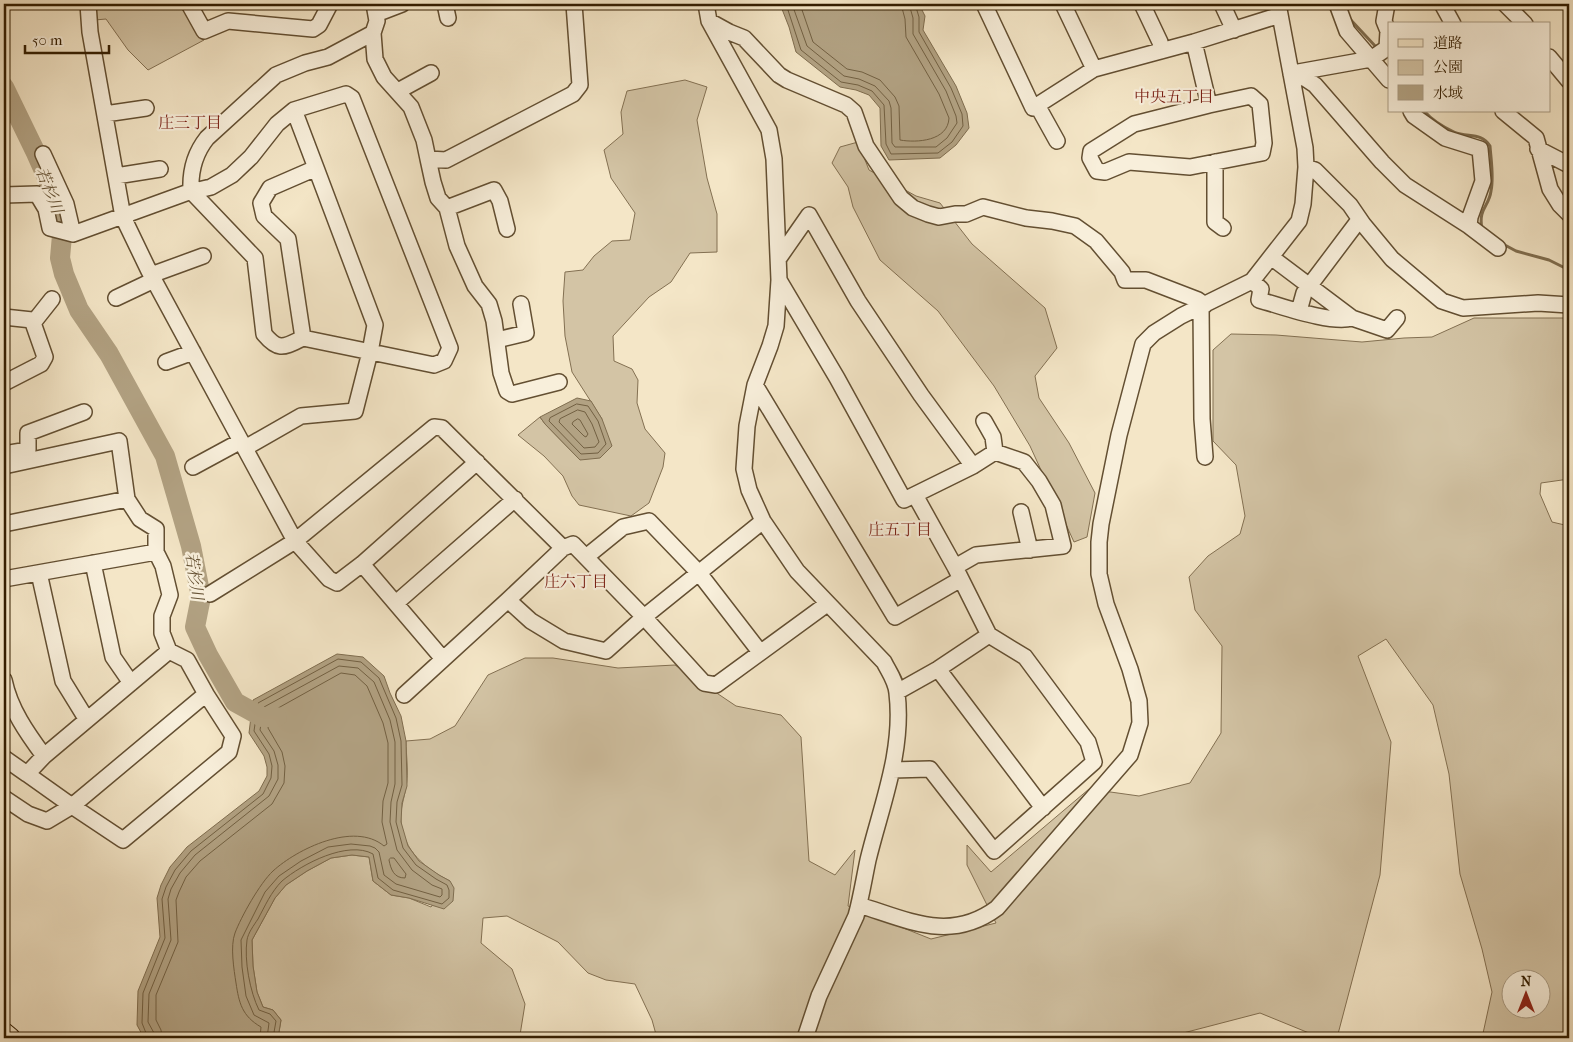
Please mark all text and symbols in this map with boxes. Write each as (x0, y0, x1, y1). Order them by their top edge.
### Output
scale bar (25, 22, 109, 54)
legend (1388, 22, 1550, 112)
text: 50 m (32, 31, 63, 49)
text: 道路 (1433, 34, 1463, 52)
text: 公園 (1433, 58, 1463, 76)
text: 水域 (1433, 84, 1463, 102)
district label: 中央五丁目 (1134, 87, 1214, 106)
district label: 庄三丁目 (158, 113, 222, 132)
water label: 若杉川 (32, 164, 68, 218)
district label: 庄五丁目 (868, 520, 932, 539)
water label: 若杉川 (182, 551, 208, 603)
district label: 庄六丁目 (544, 572, 608, 591)
north arrow (1500, 970, 1550, 1020)
text: N (1521, 973, 1532, 990)

